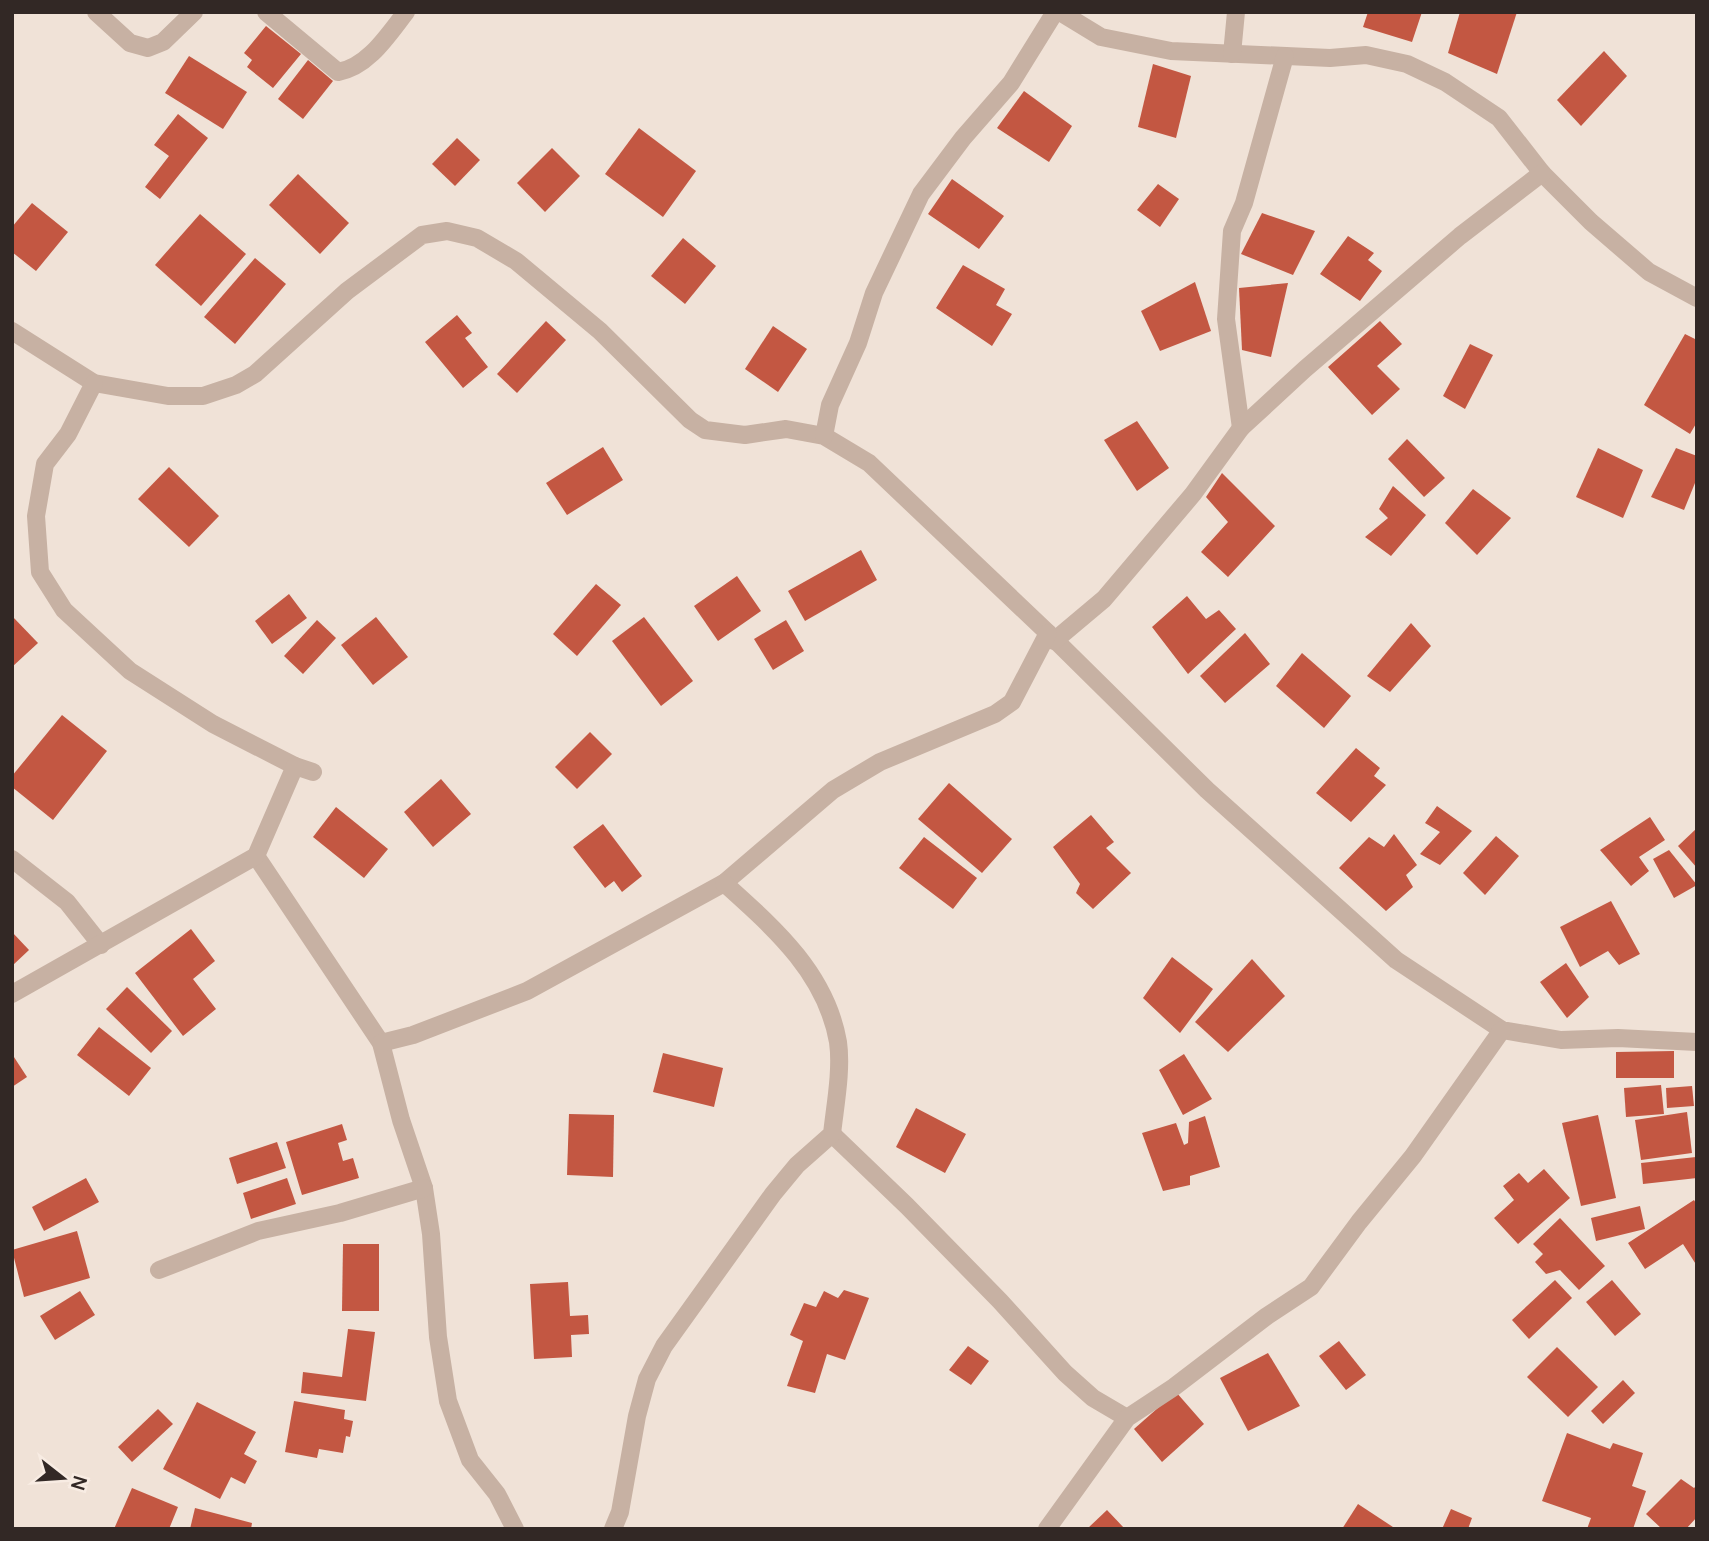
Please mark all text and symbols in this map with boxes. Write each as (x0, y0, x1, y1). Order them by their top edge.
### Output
north arrow (28, 1443, 98, 1513)
text: N (65, 1473, 94, 1493)

